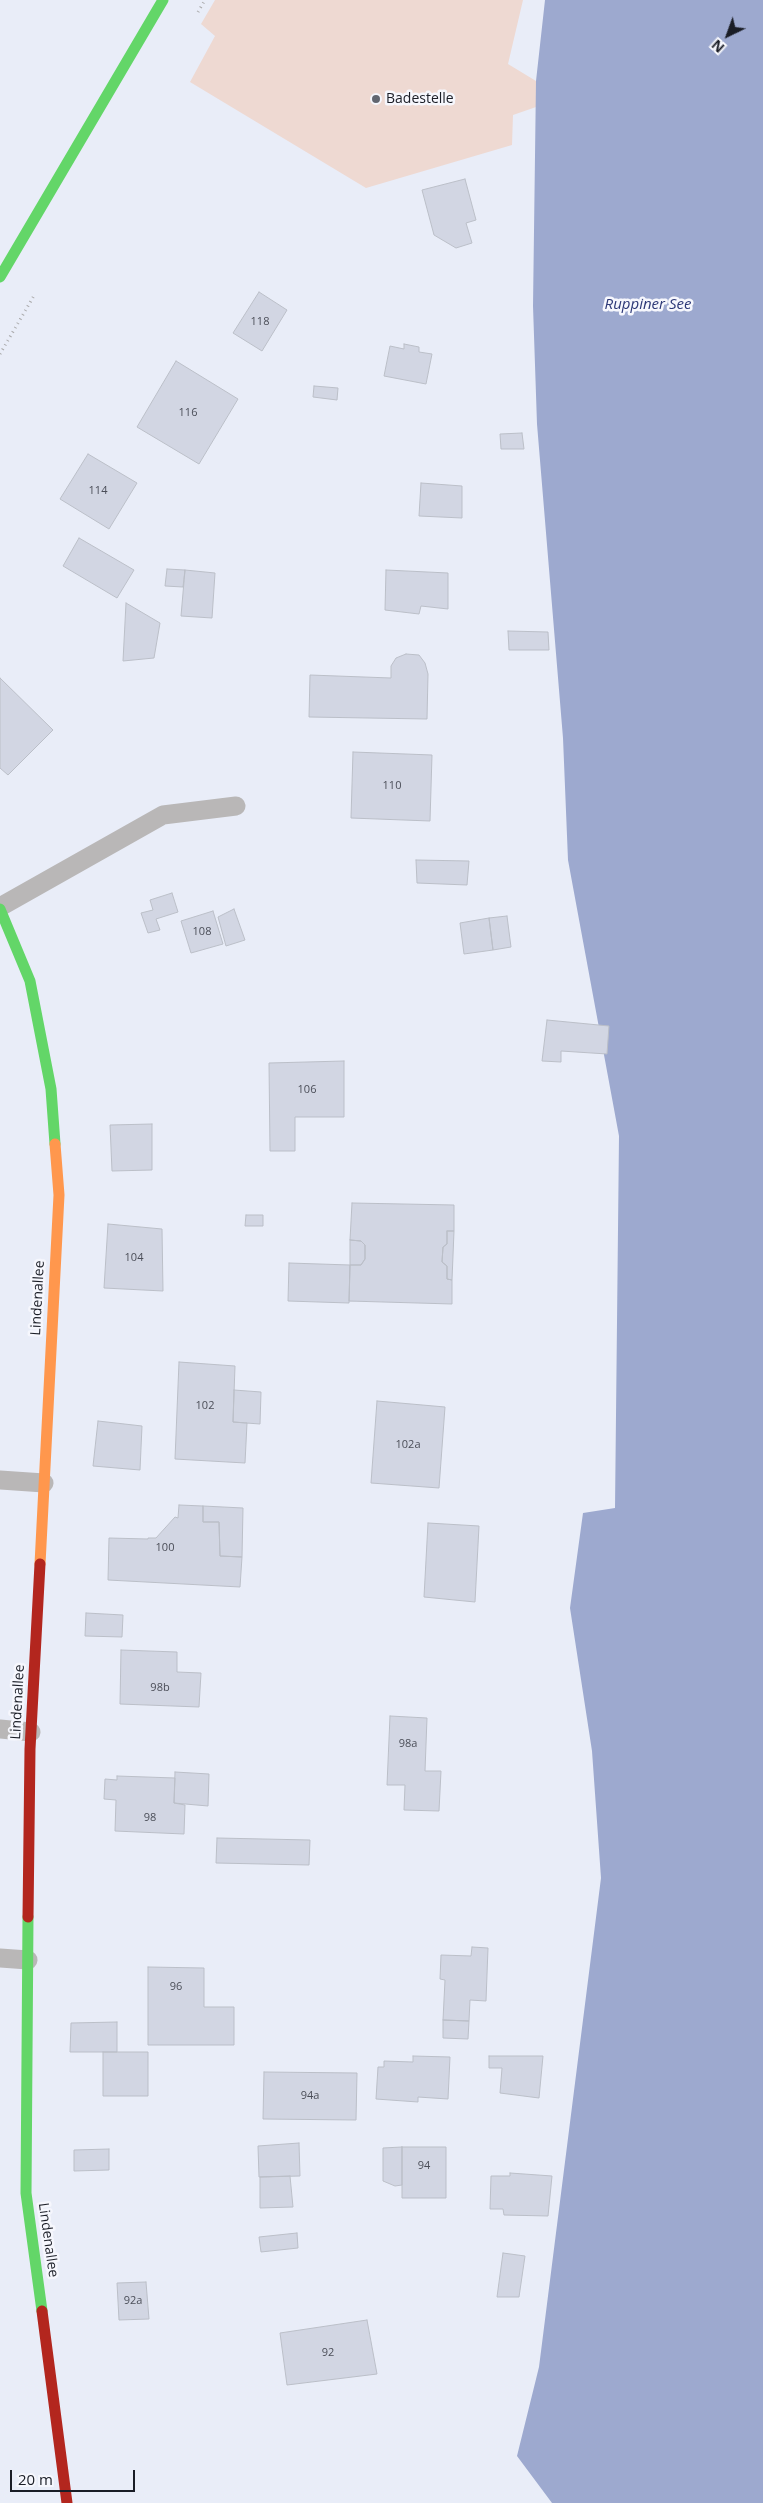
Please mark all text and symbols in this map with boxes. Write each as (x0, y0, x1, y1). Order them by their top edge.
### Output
north arrow (703, 10, 753, 60)
text: N (707, 36, 728, 57)
place label: Badestelle (386, 91, 454, 107)
marker: Badestelle (370, 93, 382, 105)
water label: Ruppiner See (605, 296, 691, 314)
house number: 118 (251, 315, 269, 329)
house number: 116 (179, 406, 197, 420)
house number: 114 (89, 484, 107, 498)
house number: 110 (383, 779, 401, 793)
house number: 108 (193, 925, 211, 939)
house number: 106 (298, 1083, 316, 1097)
house number: 104 (125, 1251, 143, 1265)
street label: Lindenallee (28, 1260, 48, 1336)
house number: 102 (196, 1399, 214, 1413)
house number: 102a (396, 1438, 420, 1452)
house number: 100 (156, 1541, 174, 1555)
street label: Lindenallee (8, 1664, 28, 1740)
house number: 98b (150, 1681, 170, 1695)
house number: 98a (399, 1737, 417, 1751)
house number: 98 (144, 1811, 156, 1825)
house number: 96 (170, 1980, 182, 1994)
house number: 94a (301, 2089, 319, 2103)
house number: 94 (418, 2159, 430, 2173)
street label: Lindenallee (34, 2202, 62, 2278)
house number: 92a (124, 2294, 142, 2308)
house number: 92 (322, 2346, 334, 2360)
scale bar (12, 2460, 138, 2492)
text: 20 m (18, 2469, 53, 2489)

